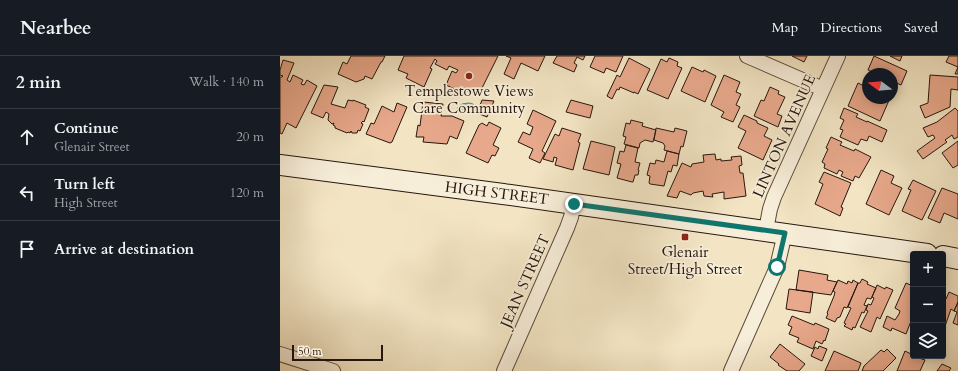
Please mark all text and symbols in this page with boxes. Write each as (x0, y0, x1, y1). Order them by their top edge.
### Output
text: Nearbee (20, 15, 91, 41)
text: Map (772, 18, 798, 37)
text: Directions (820, 18, 882, 37)
text: Saved (904, 18, 938, 37)
north arrow (862, 68, 898, 104)
text: 2 min (16, 71, 61, 94)
marker: Templestowe Views Care Community (464, 71, 474, 81)
street label: LINTON AVENUE (748, 71, 820, 201)
text: Walk · 140 m (189, 73, 264, 91)
place label: Templestowe Views Care Community (405, 81, 533, 118)
text: Continue (54, 118, 119, 138)
icon: ahead (16, 126, 38, 148)
text: 20 m (236, 128, 264, 146)
text: Glenair Street (54, 138, 130, 156)
text: Turn left (54, 174, 115, 194)
street label: HIGH STREET (444, 177, 550, 209)
icon: left (16, 182, 38, 204)
text: 120 m (230, 184, 264, 202)
text: High Street (54, 194, 118, 212)
route end (565, 195, 583, 213)
street label: JEAN STREET (495, 231, 555, 333)
marker: Glenair Street/High Street (680, 232, 690, 242)
icon: arrive (16, 238, 38, 260)
text: Arrive at destination (54, 239, 194, 259)
place label: Glenair Street/High Street (628, 242, 742, 279)
map controls (910, 251, 946, 359)
button: + (910, 251, 946, 287)
route start (768, 258, 786, 276)
button: − (910, 287, 946, 323)
button: layers (910, 323, 946, 359)
scale bar (292, 343, 383, 362)
text: 50 m (298, 344, 322, 359)

